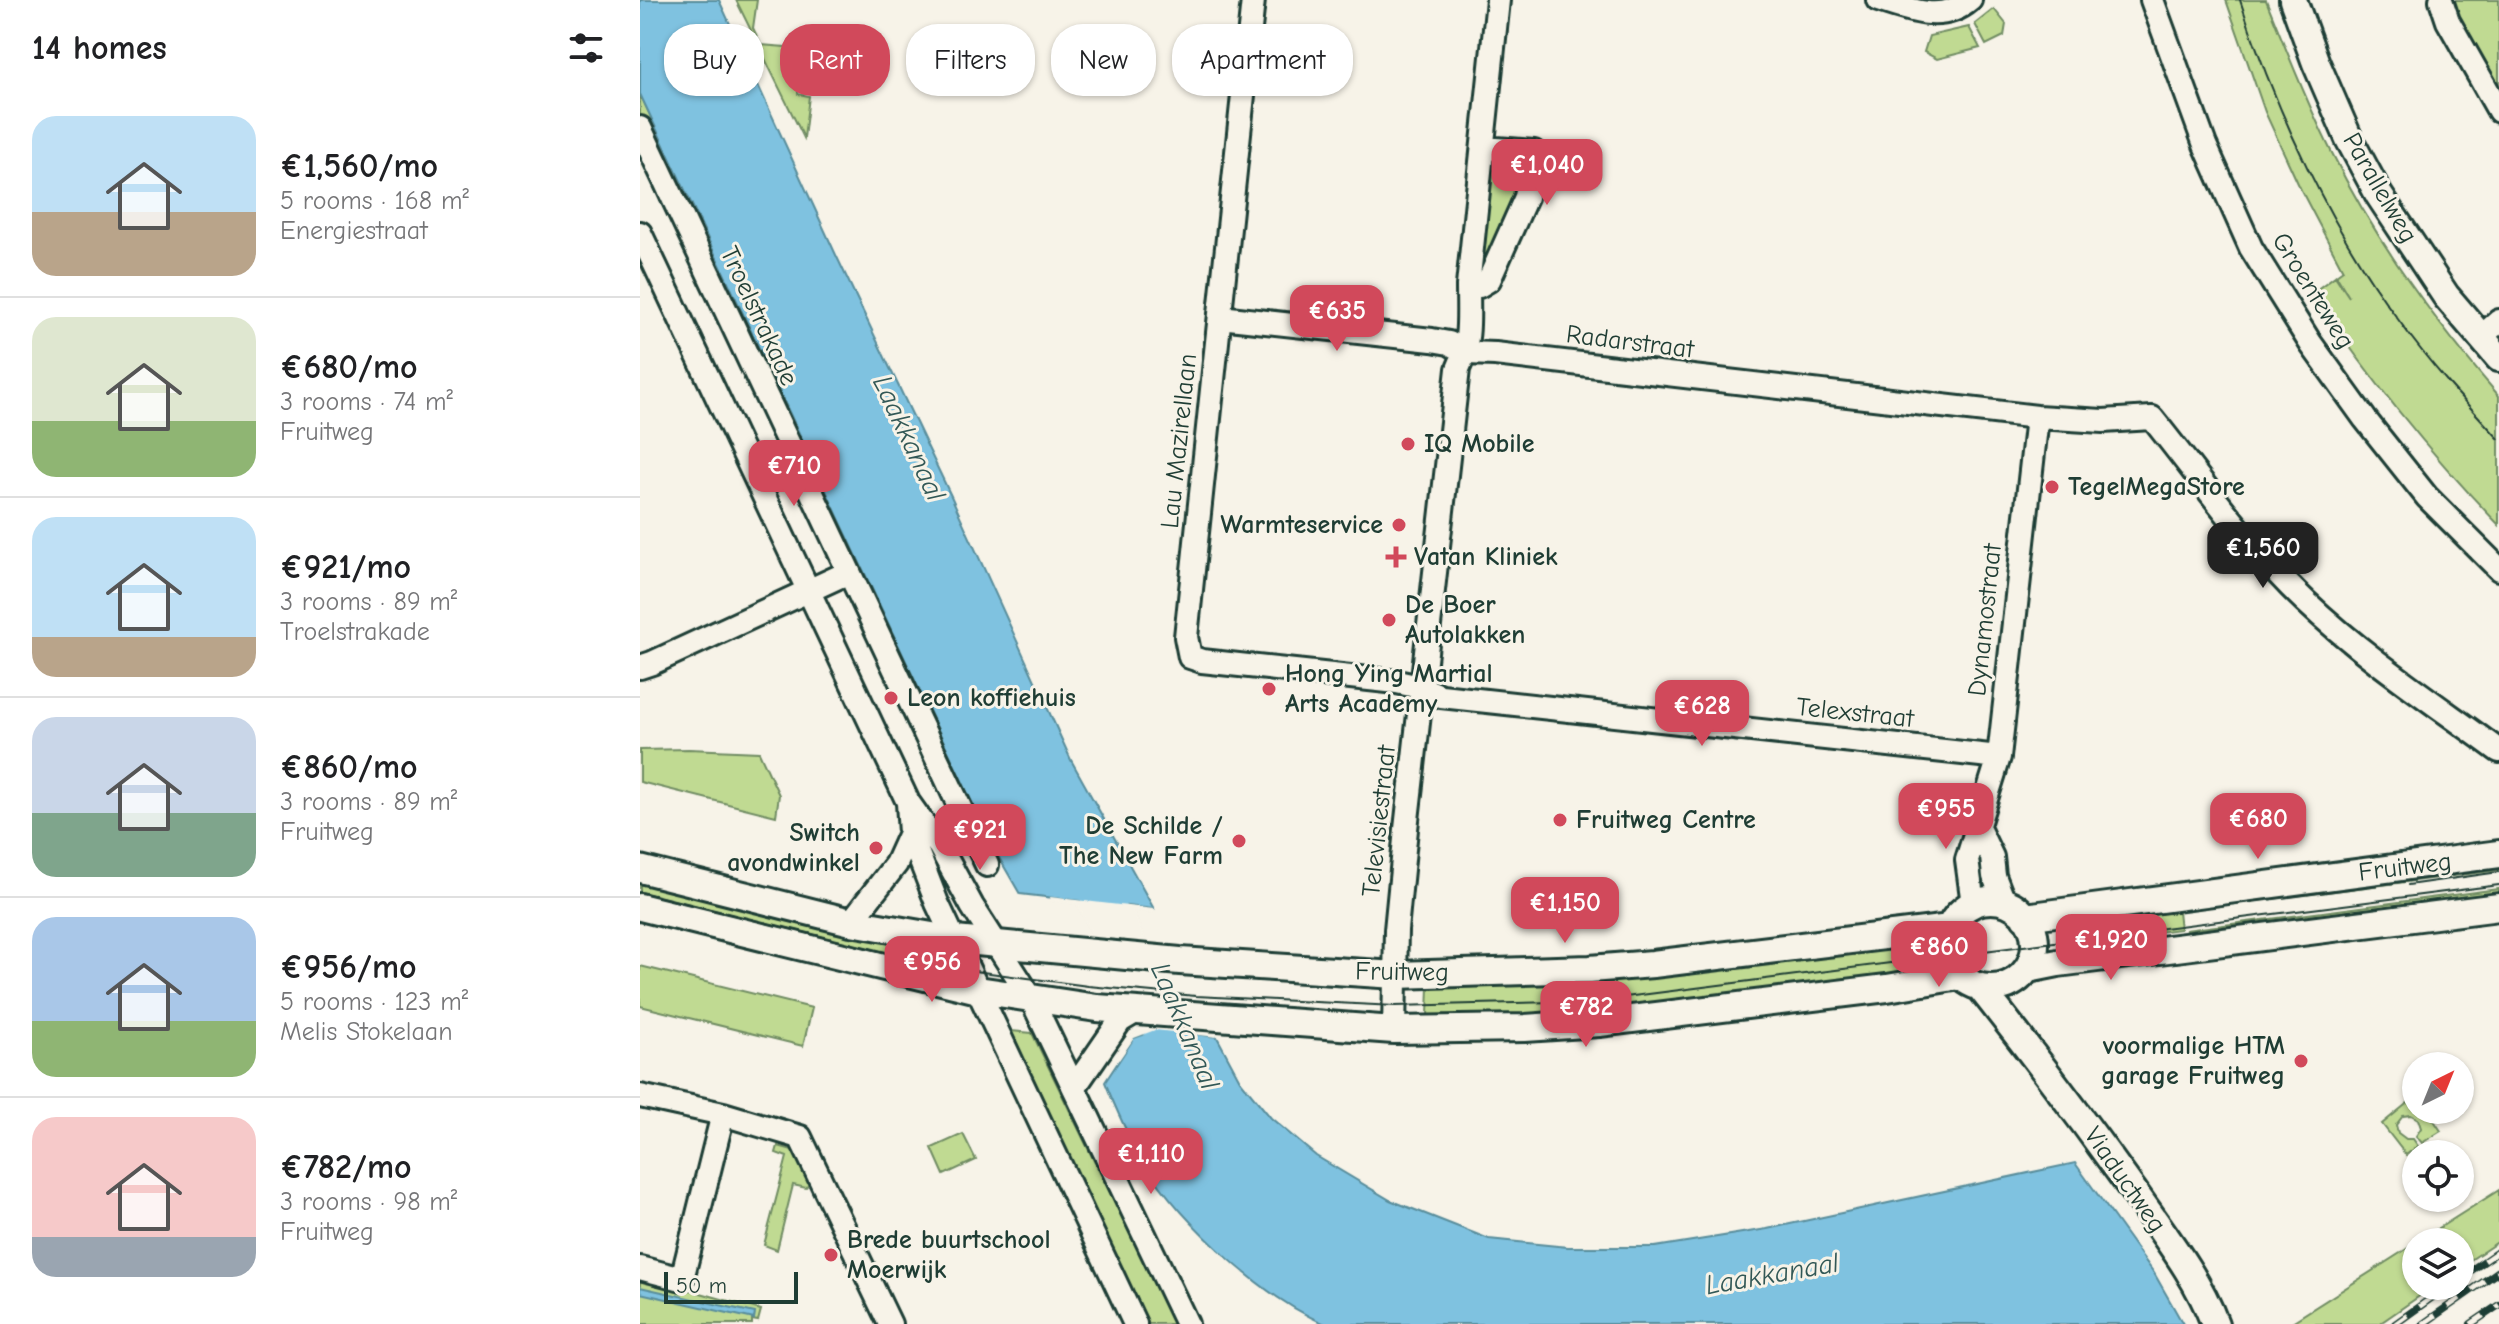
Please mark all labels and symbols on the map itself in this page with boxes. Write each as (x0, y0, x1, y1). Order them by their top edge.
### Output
street label: Parallelweg (2336, 128, 2424, 248)
pin: €1,040 (1482, 139, 1612, 207)
street label: Groenteweg (2266, 227, 2360, 355)
street label: Troelstrakade (714, 242, 804, 390)
pin: €635 (1290, 285, 1384, 353)
street label: Radarstraat (1564, 319, 1697, 365)
street label: Lau Mazirellaan (1155, 352, 1203, 530)
water label: Laakkanaal (866, 370, 952, 507)
place label: IQ Mobile (1424, 429, 1535, 459)
marker: IQ Mobile (1399, 435, 1417, 453)
pin: €710 (747, 440, 841, 508)
place label: TegelMegaStore (2068, 472, 2245, 502)
marker: TegelMegaStore (2043, 478, 2061, 496)
place label: Warmteservice (1221, 510, 1383, 540)
marker: Warmteservice (1390, 516, 1408, 534)
pin: €1,560 (2198, 522, 2328, 590)
street label: Dynamostraat (1962, 541, 2008, 698)
place label: Vatan Kliniek (1414, 542, 1558, 572)
marker: Vatan Kliniek (1385, 546, 1407, 568)
place label: De Boer Autolakken (1405, 590, 1525, 650)
marker: De Boer Autolakken (1380, 611, 1398, 629)
place label: Hong Ying Martial Arts Academy (1285, 659, 1493, 719)
marker: Hong Ying Martial Arts Academy (1260, 680, 1278, 698)
pin: €628 (1655, 680, 1749, 748)
place label: Leon koffiehuis (907, 683, 1076, 713)
marker: Leon koffiehuis (882, 689, 900, 707)
street label: Telexstraat (1795, 692, 1917, 734)
street label: Televisiestraat (1356, 742, 1402, 898)
pin: €955 (1899, 783, 1993, 851)
pin: €680 (2211, 793, 2305, 861)
pin: €921 (933, 804, 1027, 872)
place label: Fruitweg Centre (1576, 805, 1756, 835)
place label: De Schilde / The New Farm (1059, 811, 1223, 871)
marker: Fruitweg Centre (1551, 811, 1569, 829)
place label: Switch avondwinkel (727, 818, 860, 878)
marker: De Schilde / The New Farm (1230, 832, 1248, 850)
marker: Switch avondwinkel (867, 839, 885, 857)
street label: Fruitweg (2357, 846, 2453, 888)
pin: €1,150 (1500, 877, 1630, 945)
pin: €1,920 (2046, 914, 2176, 982)
pin: €860 (1892, 921, 1986, 989)
pin: €956 (885, 936, 979, 1004)
street label: Fruitweg (1355, 956, 1449, 988)
water label: Laakkanaal (1144, 958, 1226, 1095)
pin: €782 (1539, 981, 1633, 1049)
place label: voormalige HTM garage Fruitweg (2101, 1031, 2285, 1091)
marker: voormalige HTM garage Fruitweg (2292, 1052, 2310, 1070)
north arrow (2402, 1052, 2474, 1124)
street label: Viaductweg (2078, 1121, 2172, 1239)
pin: €1,110 (1086, 1128, 1216, 1196)
place label: Brede buurtschool Moerwijk (847, 1225, 1051, 1285)
marker: Brede buurtschool Moerwijk (822, 1246, 840, 1264)
water label: Laakkanaal (1703, 1246, 1842, 1301)
scale bar (664, 1268, 798, 1304)

